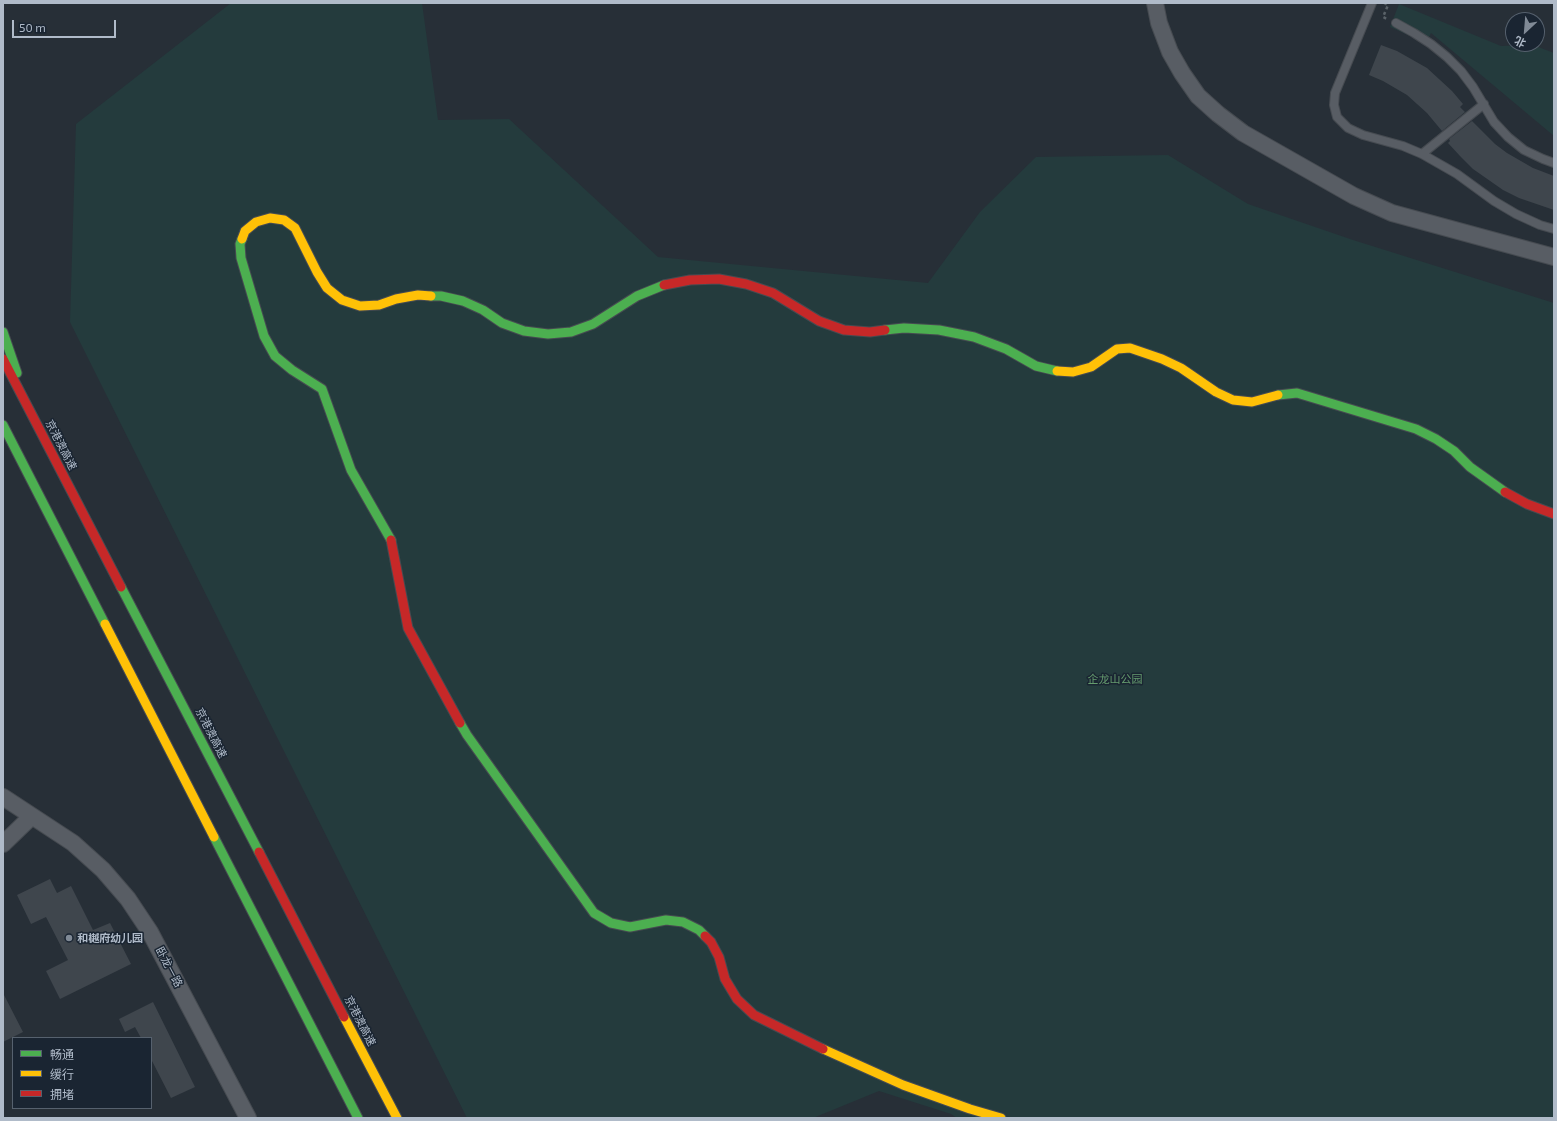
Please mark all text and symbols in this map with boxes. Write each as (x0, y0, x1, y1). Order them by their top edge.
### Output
scale bar (14, 12, 118, 38)
north arrow (1505, 12, 1545, 52)
text: 50 m (19, 20, 46, 34)
text: 北 (1512, 34, 1528, 51)
street label: 京港澳高速 (43, 418, 79, 472)
park label: 企龙山公园 (1088, 672, 1142, 686)
street label: 京港澳高速 (193, 706, 229, 760)
place label: 和樾府幼儿园 (77, 931, 143, 945)
marker: 和樾府幼儿园 (64, 933, 74, 943)
street label: 卧龙一路 (153, 944, 185, 990)
street label: 京港澳高速 (342, 994, 378, 1048)
legend (12, 1037, 152, 1109)
text: 畅通 (50, 1047, 74, 1061)
text: 缓行 (50, 1067, 74, 1081)
text: 拥堵 (50, 1087, 74, 1101)

